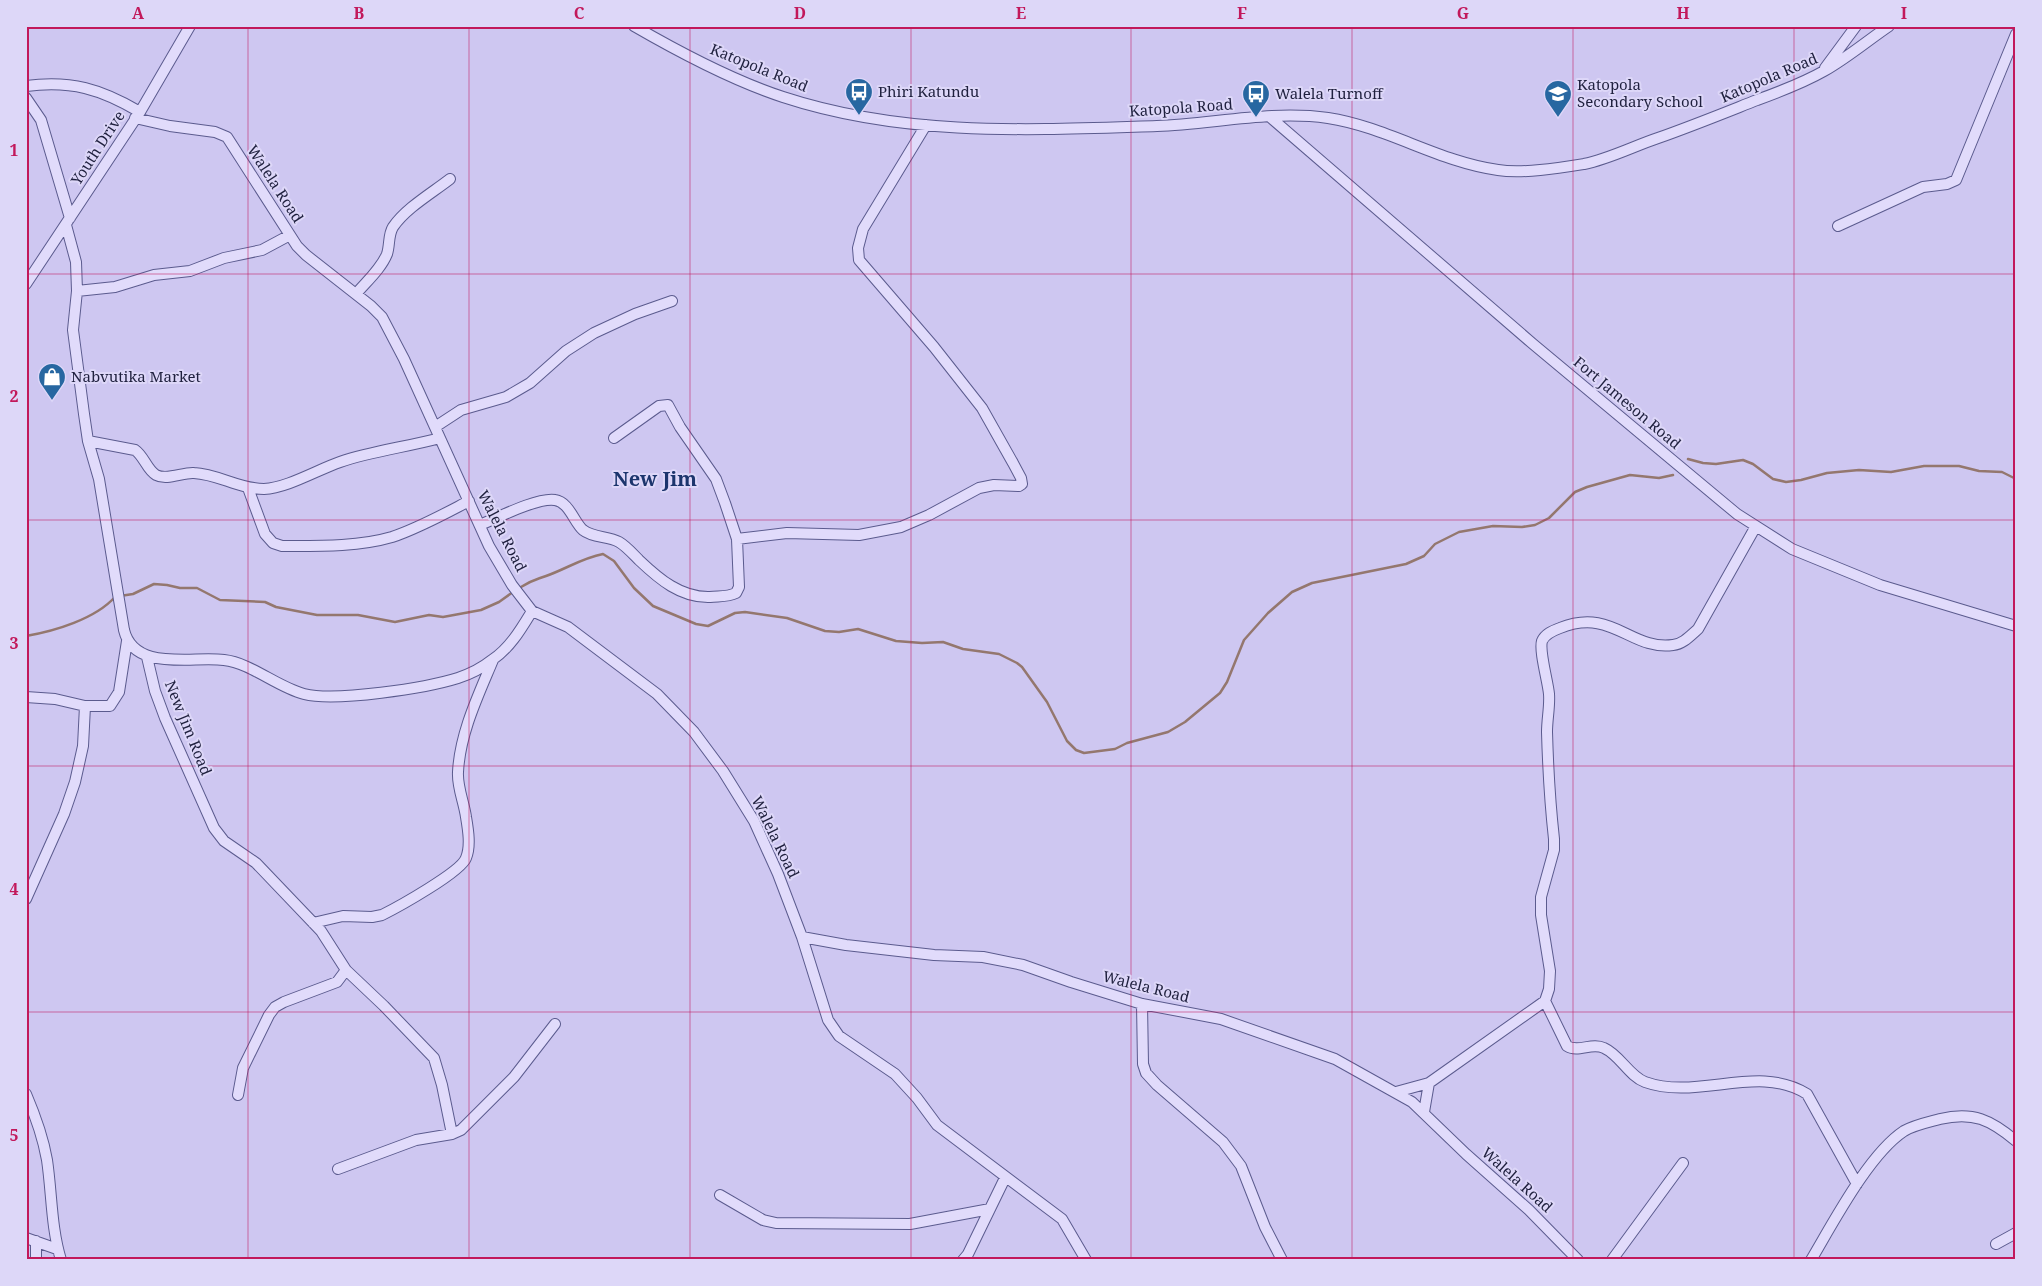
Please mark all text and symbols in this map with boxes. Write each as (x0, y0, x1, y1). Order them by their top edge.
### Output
text: A (132, 2, 145, 24)
text: B (354, 2, 365, 24)
text: C (574, 2, 585, 24)
text: D (794, 2, 806, 24)
text: E (1016, 2, 1026, 24)
text: F (1237, 2, 1247, 24)
text: G (1457, 2, 1469, 24)
text: H (1676, 2, 1690, 24)
text: I (1901, 2, 1907, 24)
street label: Katopola Road (707, 38, 811, 96)
street label: Katopola Road (1717, 48, 1820, 107)
place label: Katopola Secondary School (1577, 74, 1703, 111)
bus stop icon: Phiri Katundu (844, 77, 874, 116)
bus stop icon: Walela Turnoff (1241, 79, 1271, 118)
school or university icon: Katopola Secondary School (1543, 79, 1573, 118)
place label: Phiri Katundu (878, 81, 980, 101)
place label: Walela Turnoff (1275, 83, 1384, 103)
street label: Katopola Road (1128, 93, 1233, 121)
street label: Youth Drive (65, 106, 129, 189)
text: 1 (9, 139, 19, 161)
street label: Walela Road (243, 141, 308, 226)
street label: Fort Jameson Road (1570, 351, 1686, 453)
shop icon: Nabvutika Market (37, 362, 67, 401)
place label: Nabvutika Market (71, 366, 201, 386)
text: 2 (9, 385, 19, 407)
district label: New Jim (613, 465, 697, 492)
street label: Walela Road (474, 486, 532, 575)
text: 3 (9, 632, 19, 654)
street label: New Jim Road (161, 677, 217, 778)
street label: Walela Road (747, 792, 804, 881)
text: 4 (9, 878, 19, 900)
street label: Walela Road (1101, 966, 1192, 1006)
text: 5 (9, 1124, 19, 1146)
street label: Walela Road (1478, 1142, 1557, 1216)

